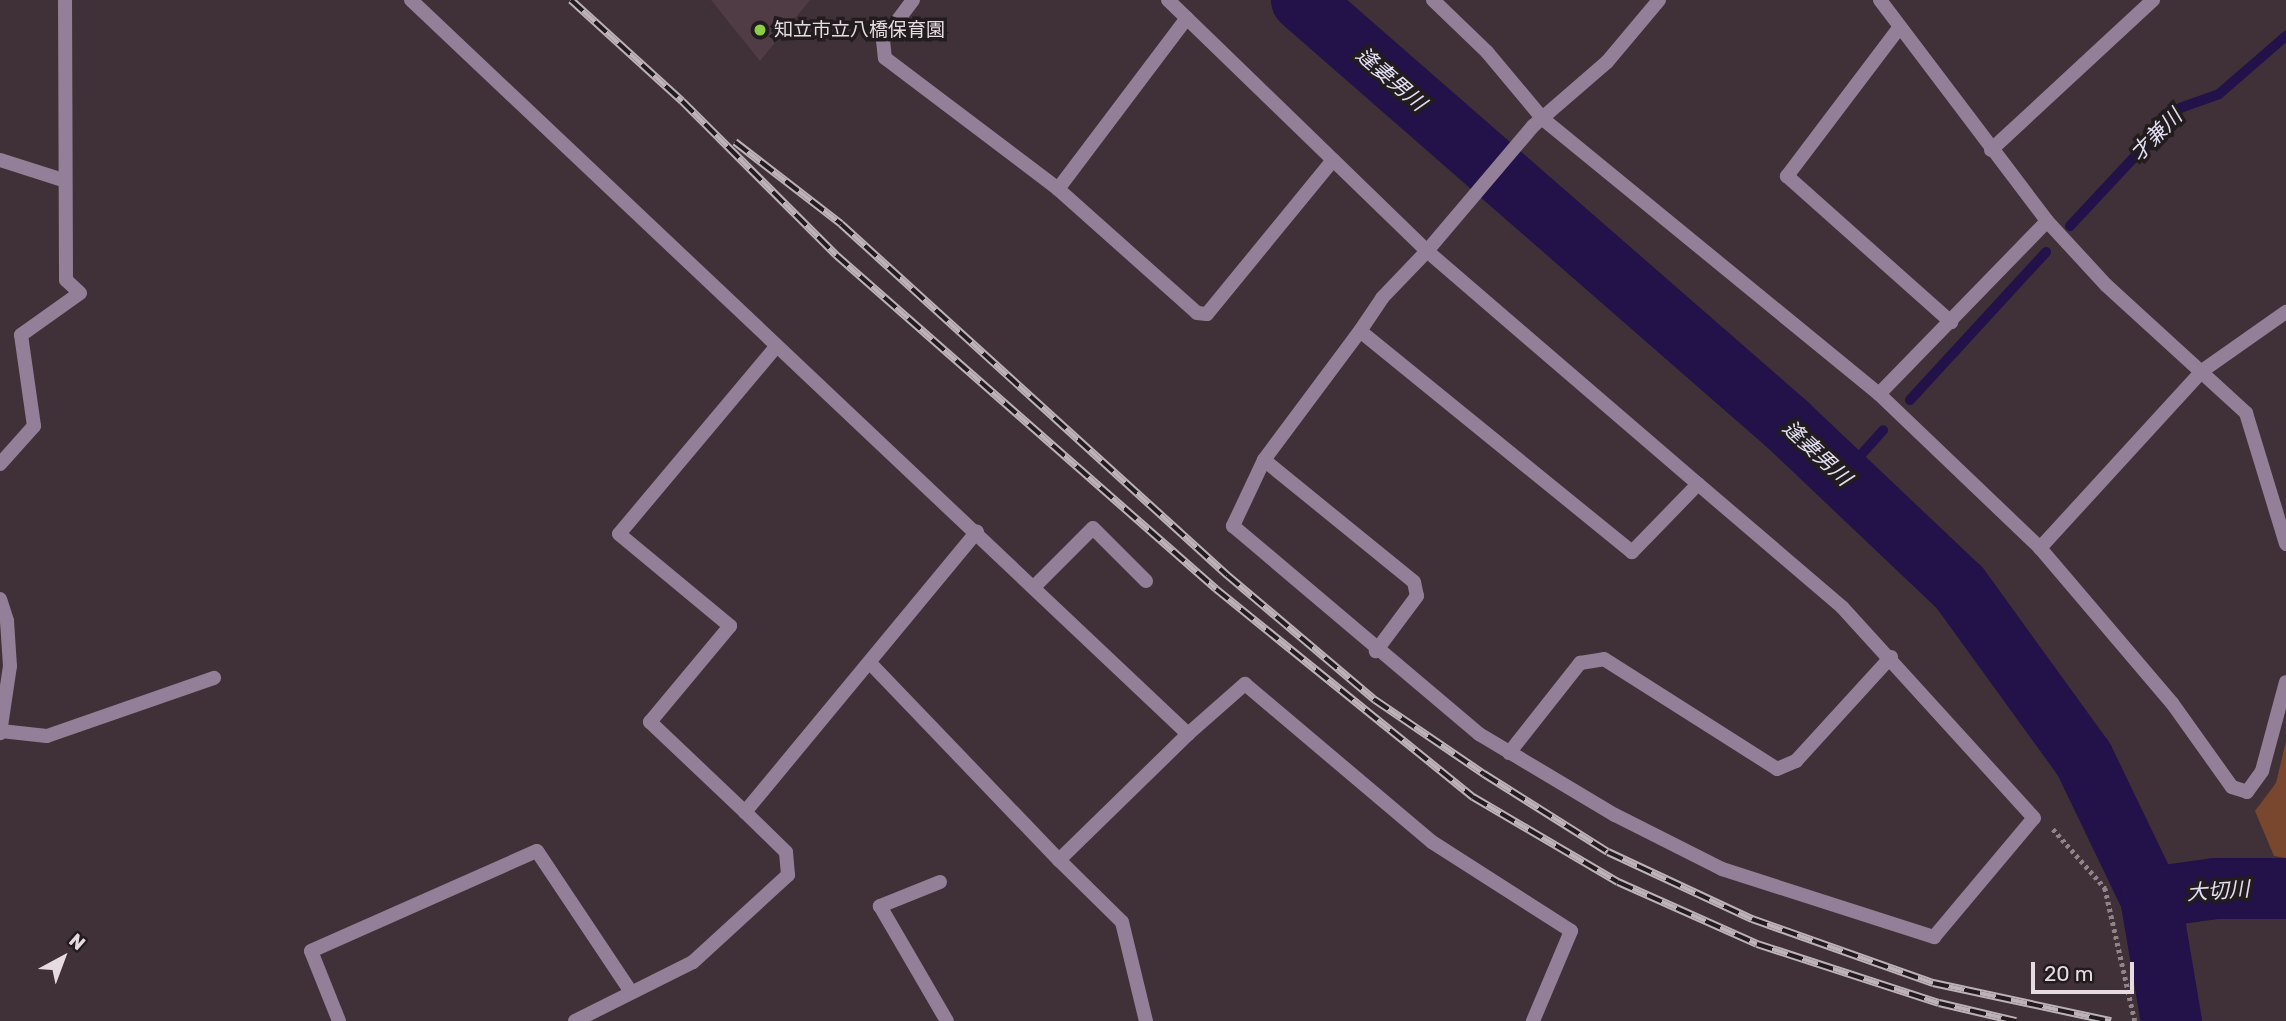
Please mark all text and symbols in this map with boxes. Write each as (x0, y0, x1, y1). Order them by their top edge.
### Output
place label: 知立市立八橋保育園 (774, 19, 945, 41)
marker: 知立市立八橋保育園 (752, 22, 768, 38)
water label: 逢妻男川 (1351, 42, 1431, 116)
water label: 才兼川 (2125, 104, 2187, 166)
water label: 逢妻男川 (1778, 415, 1856, 491)
water label: 大切川 (2186, 876, 2250, 906)
north arrow (28, 923, 98, 993)
text: N (64, 929, 90, 955)
scale bar (2034, 948, 2137, 992)
text: 20 m (2044, 961, 2093, 986)

